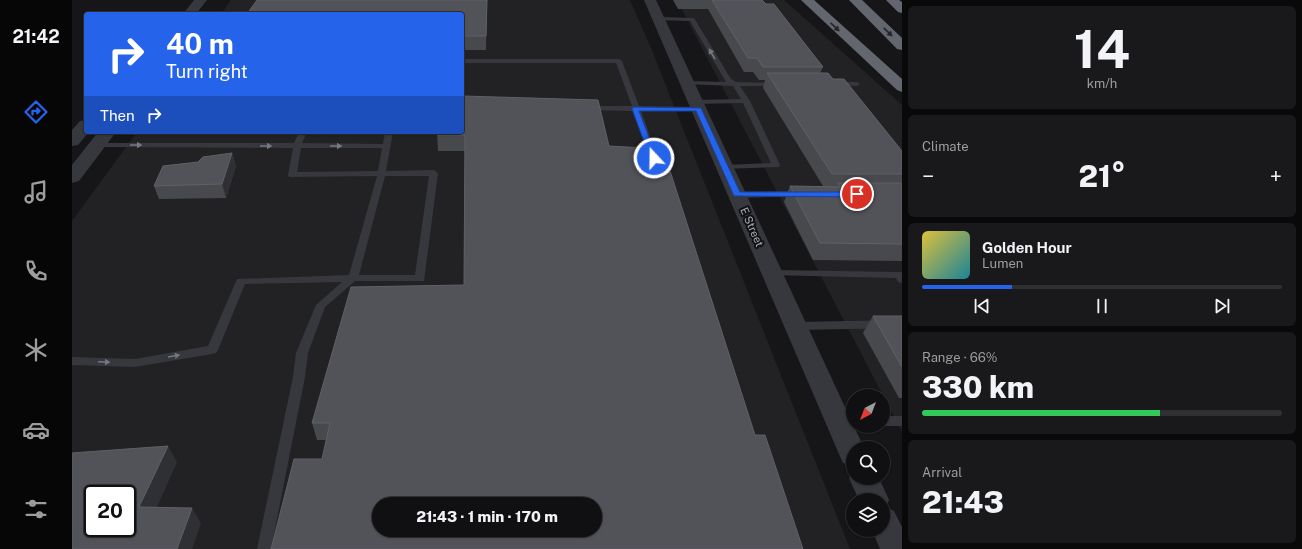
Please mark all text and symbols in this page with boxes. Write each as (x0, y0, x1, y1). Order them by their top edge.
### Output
text: 14 (1074, 19, 1130, 80)
one-way arrow (830, 22, 840, 31)
text: 21:42 (12, 26, 60, 47)
text: 40 m (166, 27, 234, 60)
icon: right (100, 28, 152, 80)
one-way arrow (883, 28, 893, 37)
one-way arrow (709, 48, 716, 60)
text: Turn right (166, 61, 248, 82)
text: km/h (1087, 76, 1117, 91)
icon: directions (22, 98, 50, 126)
icon: right (143, 104, 165, 126)
text: Then (100, 107, 135, 124)
position arrow (633, 137, 675, 179)
text: Climate (922, 139, 969, 154)
one-way arrow (130, 142, 143, 148)
one-way arrow (260, 143, 273, 149)
one-way arrow (330, 143, 343, 149)
text: 21° (1078, 158, 1126, 194)
text: − (922, 163, 934, 189)
text: + (1270, 163, 1282, 189)
pin (840, 177, 874, 211)
icon: music (22, 178, 50, 206)
icon: arrive (846, 183, 868, 205)
street label: E Street (738, 206, 766, 248)
text: Golden Hour (982, 239, 1072, 256)
text: Lumen (982, 256, 1023, 271)
icon: phone (22, 257, 50, 285)
icon: previous (971, 295, 993, 317)
icon: pause (1091, 295, 1113, 317)
icon: next (1211, 295, 1233, 317)
icon: climate (22, 336, 50, 364)
text: Range · 66% (922, 350, 998, 365)
one-way arrow (168, 353, 180, 359)
one-way arrow (98, 359, 111, 365)
text: 330 km (922, 369, 1034, 405)
north arrow (846, 389, 890, 433)
map controls (846, 389, 890, 537)
icon: car (22, 416, 50, 444)
button: search (846, 441, 890, 485)
text: Arrival (922, 465, 962, 480)
text: 21:43 (922, 484, 1004, 520)
speed limit sign: 20 (84, 485, 136, 537)
button: layers (846, 493, 890, 537)
icon: filters (22, 495, 50, 523)
text: 21:43 · 1 min · 170 m (416, 508, 558, 525)

